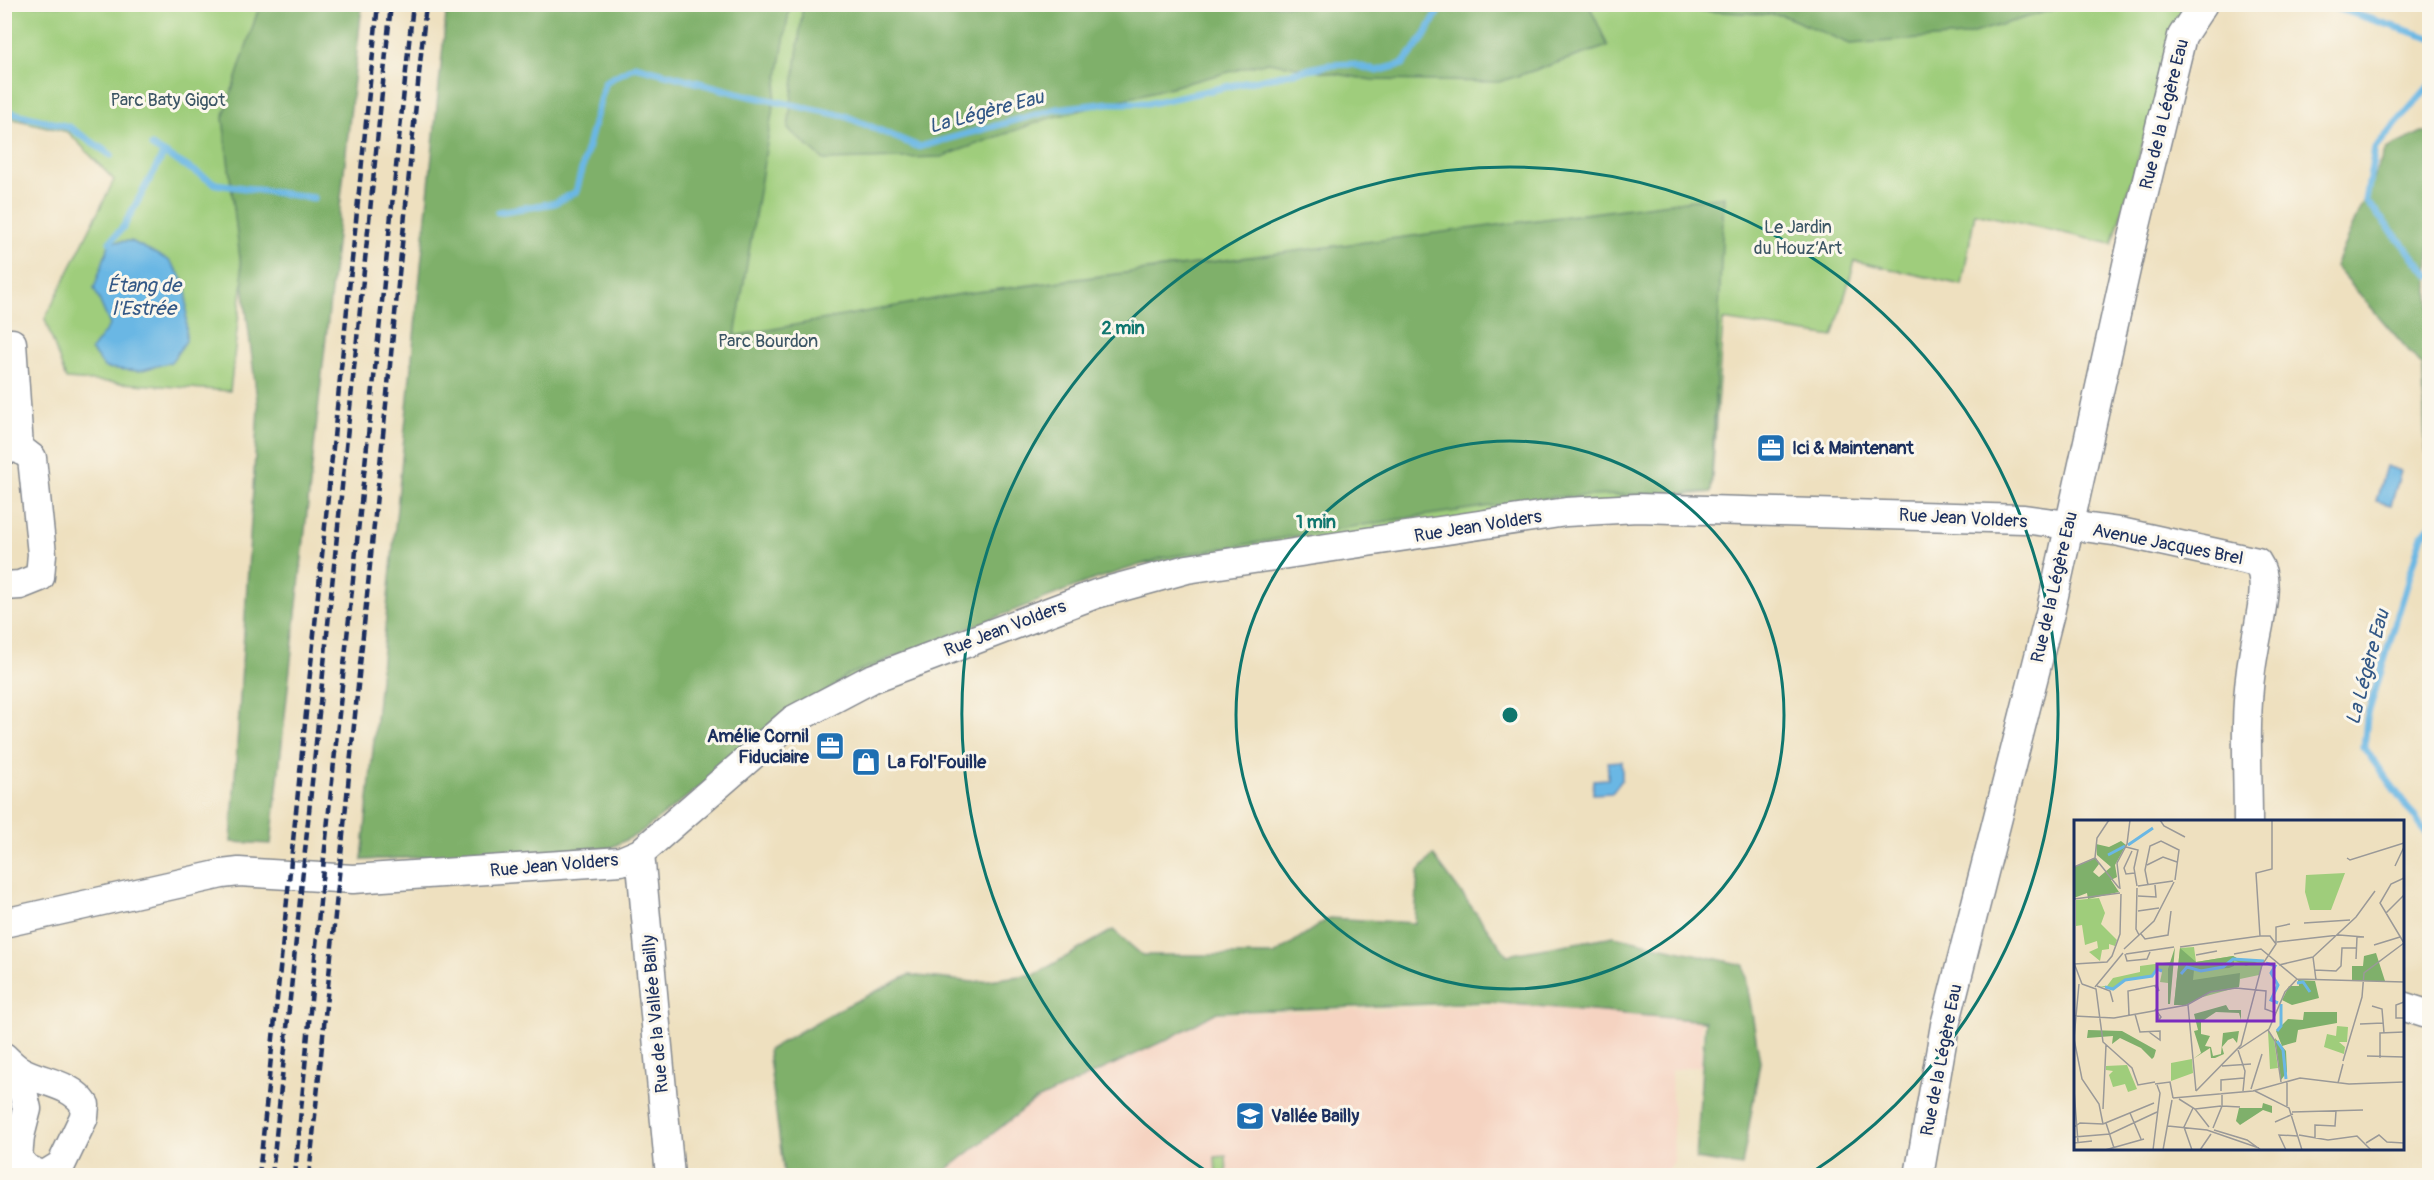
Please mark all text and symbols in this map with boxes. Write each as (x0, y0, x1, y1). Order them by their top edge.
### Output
street label: Rue de la Légère Eau (2135, 37, 2194, 192)
water label: La Légère Eau (926, 84, 1048, 139)
park label: Parc Baty Gigot (110, 89, 226, 112)
park label: Le Jardin du Houz’Art (1754, 216, 1843, 260)
water label: Étang de l'Estrée (107, 273, 183, 321)
text: 2 min (1101, 317, 1145, 340)
park label: Parc Bourdon (718, 330, 818, 353)
office icon: Ici & Maintenant (1755, 432, 1787, 464)
place label: Ici & Maintenant (1792, 437, 1915, 460)
street label: Rue Jean Volders (1898, 504, 2028, 533)
street label: Rue Jean Volders (1413, 505, 1543, 548)
street label: Rue de la Légère Eau (2026, 509, 2083, 665)
text: 1 min (1296, 511, 1336, 534)
street label: Avenue Jacques Brel (2091, 519, 2245, 570)
street label: Rue Jean Volders (941, 595, 1069, 662)
water label: La Légère Eau (2340, 605, 2395, 727)
centre of rings (1500, 705, 1520, 725)
place label: Amélie Cornil Fiduciaire (707, 725, 810, 769)
office icon: Amélie Cornil Fiduciaire (814, 730, 846, 762)
shop icon: La Fol'Fouille (850, 746, 882, 778)
place label: La Fol'Fouille (887, 751, 987, 774)
inset map (2074, 820, 2404, 1150)
street label: Rue Jean Volders (489, 848, 619, 883)
street label: Rue de la Vallée Bailly (637, 934, 674, 1094)
street label: Rue de la Légère Eau (1915, 982, 1967, 1138)
school or university icon: Vallée Bailly (1234, 1100, 1266, 1132)
place label: Vallée Bailly (1271, 1105, 1359, 1128)

